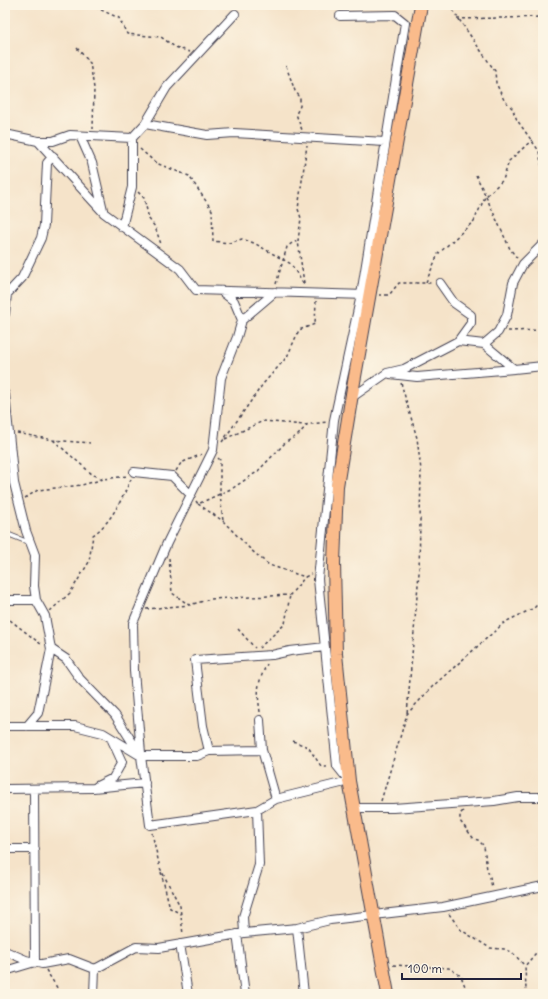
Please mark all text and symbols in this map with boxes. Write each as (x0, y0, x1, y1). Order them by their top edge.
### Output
scale bar (402, 955, 521, 981)
text: 100 m (408, 961, 442, 976)

